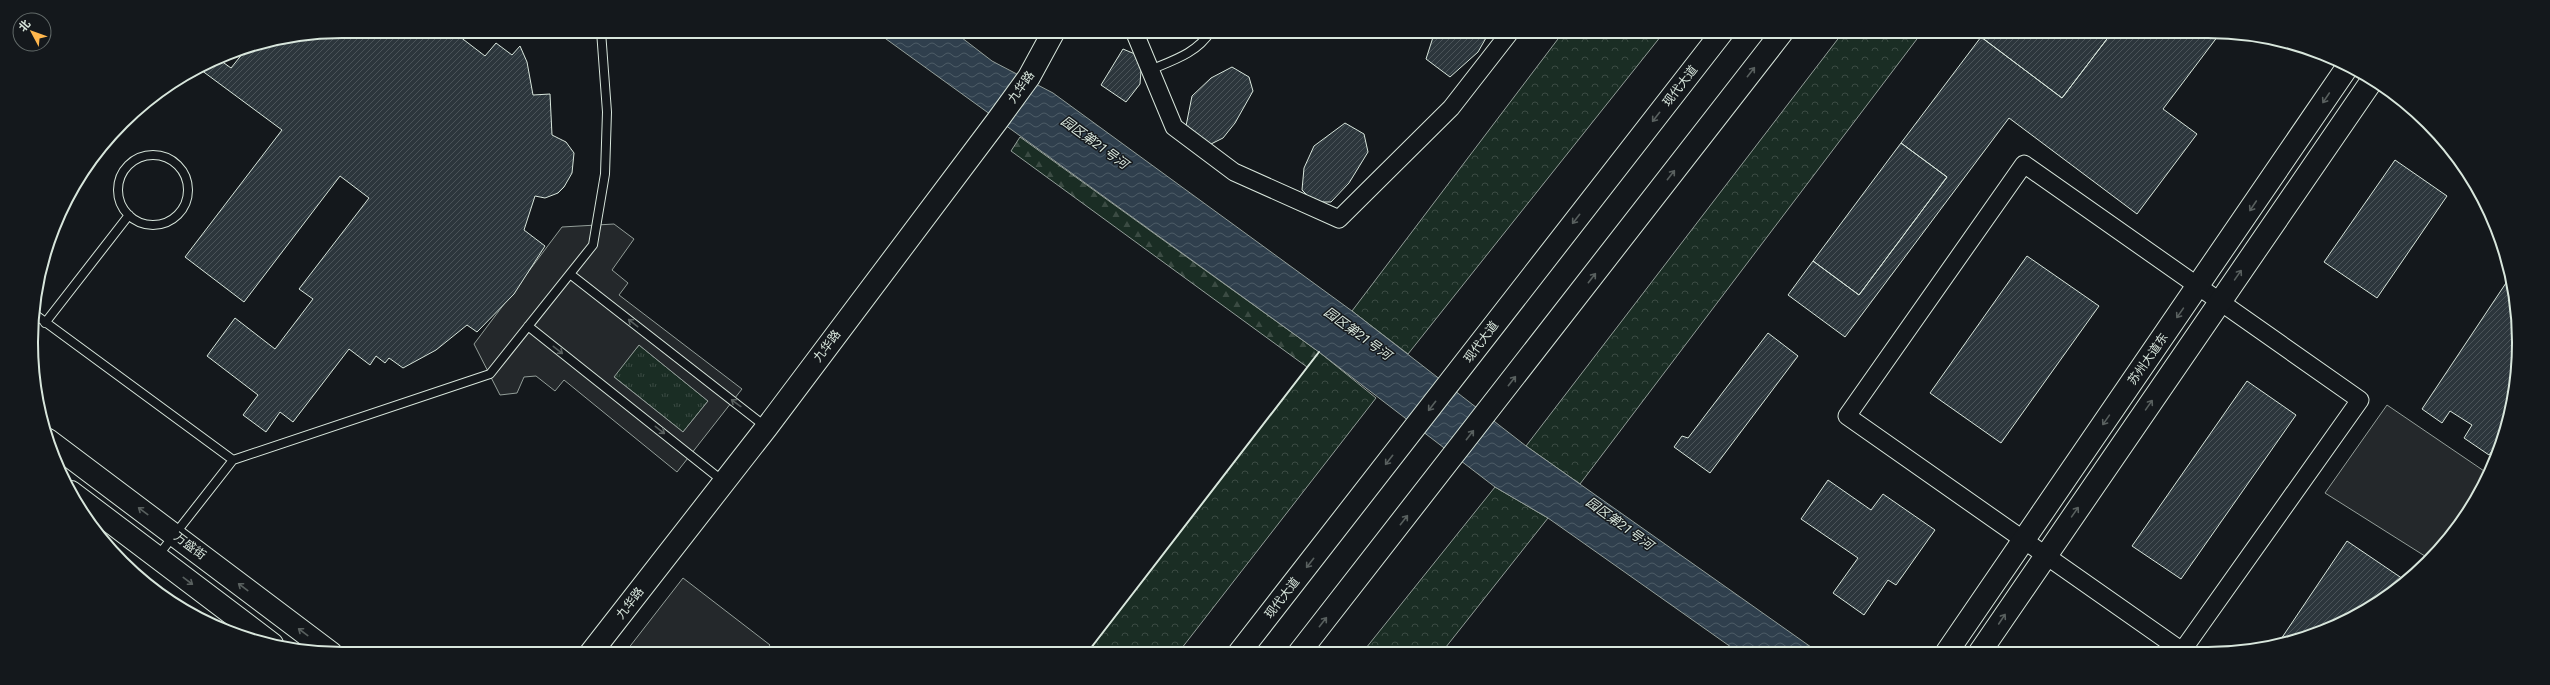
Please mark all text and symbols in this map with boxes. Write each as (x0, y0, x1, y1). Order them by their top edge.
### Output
north arrow (12, 12, 52, 52)
text: 北 (16, 17, 33, 34)
street label: 现代大道 (1660, 63, 1700, 109)
one-way arrow (1746, 67, 1755, 78)
street label: 九华路 (1005, 68, 1037, 106)
one-way arrow (2322, 92, 2330, 103)
one-way arrow (1652, 111, 1660, 122)
water label: 园区第21号河 (1058, 113, 1134, 174)
one-way arrow (1667, 170, 1675, 181)
one-way arrow (2249, 200, 2257, 211)
one-way arrow (1572, 214, 1580, 225)
one-way arrow (2234, 270, 2242, 281)
one-way arrow (1587, 273, 1596, 284)
water label: 园区第21号河 (1321, 304, 1397, 365)
one-way arrow (2176, 308, 2184, 319)
one-way arrow (628, 319, 639, 328)
street label: 现代大道 (1461, 319, 1501, 365)
street label: 九华路 (811, 327, 843, 365)
street label: 苏州大道东 (2125, 330, 2171, 388)
one-way arrow (553, 346, 564, 354)
one-way arrow (1508, 375, 1516, 386)
one-way arrow (731, 399, 742, 407)
one-way arrow (1427, 400, 1436, 411)
one-way arrow (2145, 400, 2153, 411)
one-way arrow (2102, 415, 2110, 426)
one-way arrow (655, 426, 666, 435)
one-way arrow (1466, 429, 1474, 440)
one-way arrow (1385, 454, 1394, 465)
water label: 园区第21号河 (1583, 494, 1659, 555)
one-way arrow (138, 507, 149, 516)
one-way arrow (2071, 507, 2079, 518)
one-way arrow (1399, 514, 1408, 525)
street label: 万盛街 (171, 530, 209, 562)
one-way arrow (1305, 557, 1314, 568)
street label: 现代大道 (1262, 575, 1302, 621)
one-way arrow (182, 577, 193, 585)
one-way arrow (238, 583, 249, 591)
street label: 九华路 (613, 585, 647, 621)
one-way arrow (1998, 614, 2006, 625)
one-way arrow (1319, 616, 1328, 627)
one-way arrow (297, 627, 308, 636)

